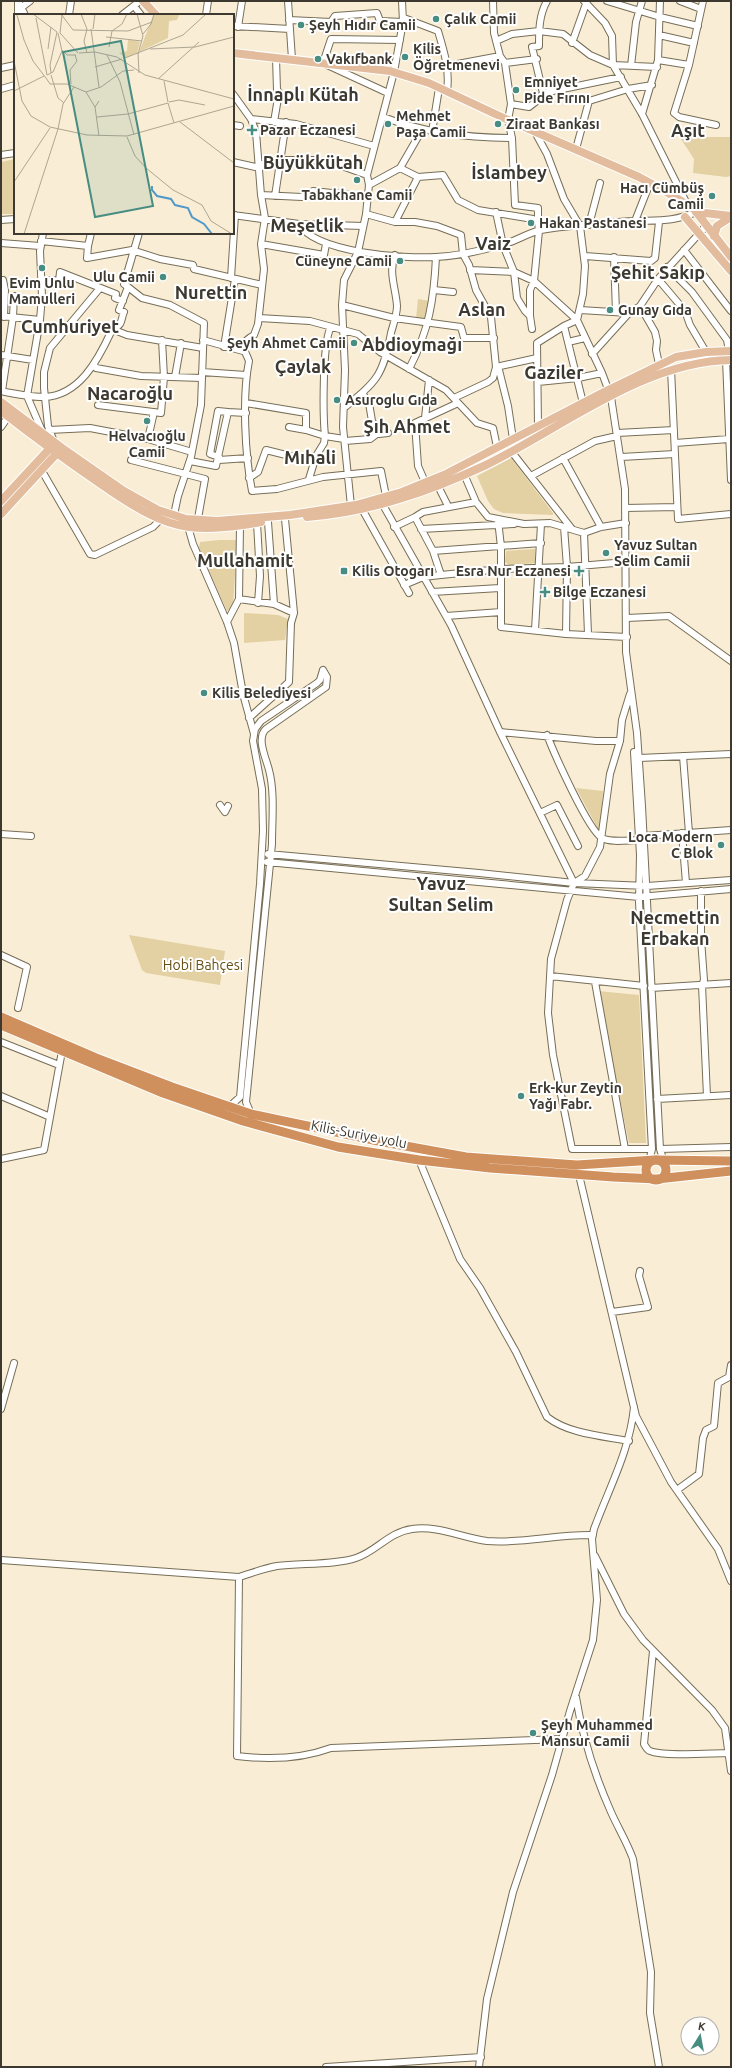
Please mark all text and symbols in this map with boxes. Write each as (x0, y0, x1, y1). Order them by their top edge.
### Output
place label: Çalık Camii (444, 11, 517, 28)
inset map (14, 14, 234, 234)
marker: Çalık Camii (431, 14, 441, 24)
place label: Şeyh Hıdır Camii (309, 17, 416, 34)
marker: Şeyh Hıdır Camii (296, 20, 306, 30)
place label: Kilis Öğretmenevi (413, 41, 500, 73)
place label: Vakıfbank (326, 51, 393, 67)
marker: Kilis Öğretmenevi (400, 52, 410, 62)
marker: Vakıfbank (313, 54, 323, 64)
place label: Emniyet Pide Fırını (524, 74, 590, 106)
district label: İnnaplı Kütah (247, 84, 359, 104)
marker: Emniyet Pide Fırını (511, 85, 521, 95)
place label: Mehmet Paşa Camii (396, 108, 466, 141)
place label: Ziraat Bankası (506, 116, 600, 132)
marker: Mehmet Paşa Camii (383, 119, 393, 129)
marker: Ziraat Bankası (493, 119, 503, 129)
district label: Aşıt (671, 120, 705, 141)
place label: Pazar Eczanesi (260, 122, 356, 138)
marker: Pazar Eczanesi (247, 125, 257, 135)
district label: Büyükkütah (263, 152, 363, 172)
district label: İslambey (471, 162, 547, 182)
marker: Tabakhane Camii (352, 175, 362, 185)
place label: Hacı Cümbüş Camii (620, 180, 704, 212)
place label: Tabakhane Camii (302, 187, 413, 203)
marker: Hacı Cümbüş Camii (707, 191, 717, 201)
district label: Meşetlik (270, 215, 344, 236)
place label: Hakan Pastanesi (539, 215, 647, 231)
marker: Hakan Pastanesi (526, 218, 536, 228)
district label: Vaiz (475, 233, 511, 253)
place label: Cüneyne Camii (295, 253, 392, 269)
marker: Cüneyne Camii (395, 256, 405, 266)
district label: Şehit Sakıp (611, 262, 705, 283)
marker: Evim Unlu Mamulleri (37, 263, 47, 273)
place label: Ulu Camii (93, 269, 155, 285)
marker: Ulu Camii (158, 272, 168, 282)
place label: Evim Unlu Mamulleri (9, 275, 75, 307)
district label: Nurettin (175, 282, 247, 302)
district label: Aslan (458, 299, 506, 319)
place label: Gunay Gıda (618, 302, 692, 318)
marker: Gunay Gıda (605, 305, 615, 315)
district label: Cumhuriyet (21, 316, 119, 336)
district label: Abdioymağı (362, 334, 462, 354)
place label: Şeyh Ahmet Camii (227, 335, 346, 352)
marker: Şeyh Ahmet Camii (349, 338, 359, 348)
district label: Çaylak (275, 356, 331, 377)
district label: Gaziler (524, 362, 584, 382)
district label: Nacaroğlu (87, 383, 173, 403)
place label: Asuroglu Gıda (345, 392, 437, 408)
marker: Asuroglu Gıda (332, 395, 342, 405)
marker: Helvacıoğlu Camii (142, 416, 152, 426)
district label: Şıh Ahmet (364, 416, 451, 437)
place label: Helvacıoğlu Camii (108, 428, 186, 460)
district label: Mıhali (284, 447, 336, 467)
place label: Yavuz Sultan Selim Camii (614, 537, 697, 569)
marker: Yavuz Sultan Selim Camii (601, 548, 611, 558)
district label: Mullahamit (197, 550, 293, 570)
place label: Kilis Otogarı (352, 563, 434, 579)
place label: Esra Nur Eczanesi (456, 563, 571, 579)
marker: Kilis Otogarı (339, 566, 349, 576)
marker: Esra Nur Eczanesi (574, 566, 584, 576)
place label: Bilge Eczanesi (553, 584, 646, 600)
marker: Bilge Eczanesi (540, 587, 550, 597)
place label: Kilis Belediyesi (212, 685, 311, 701)
marker: Kilis Belediyesi (199, 688, 209, 698)
place label: Loca Modern C Blok (628, 829, 713, 861)
marker: Loca Modern C Blok (716, 840, 726, 850)
district label: Yavuz Sultan Selim (389, 873, 493, 914)
district label: Necmettin Erbakan (630, 907, 720, 948)
park label: Hobi Bahçesi (163, 957, 243, 973)
place label: Erk-kur Zeytin Yağı Fabr. (529, 1080, 622, 1112)
marker: Erk-kur Zeytin Yağı Fabr. (516, 1091, 526, 1101)
street label: Kilis-Suriye yolu (310, 1117, 408, 1151)
place label: Şeyh Muhammed Mansur Camii (541, 1717, 653, 1749)
marker: Şeyh Muhammed Mansur Camii (528, 1728, 538, 1738)
north arrow (680, 2016, 720, 2056)
text: K (697, 2020, 707, 2033)

